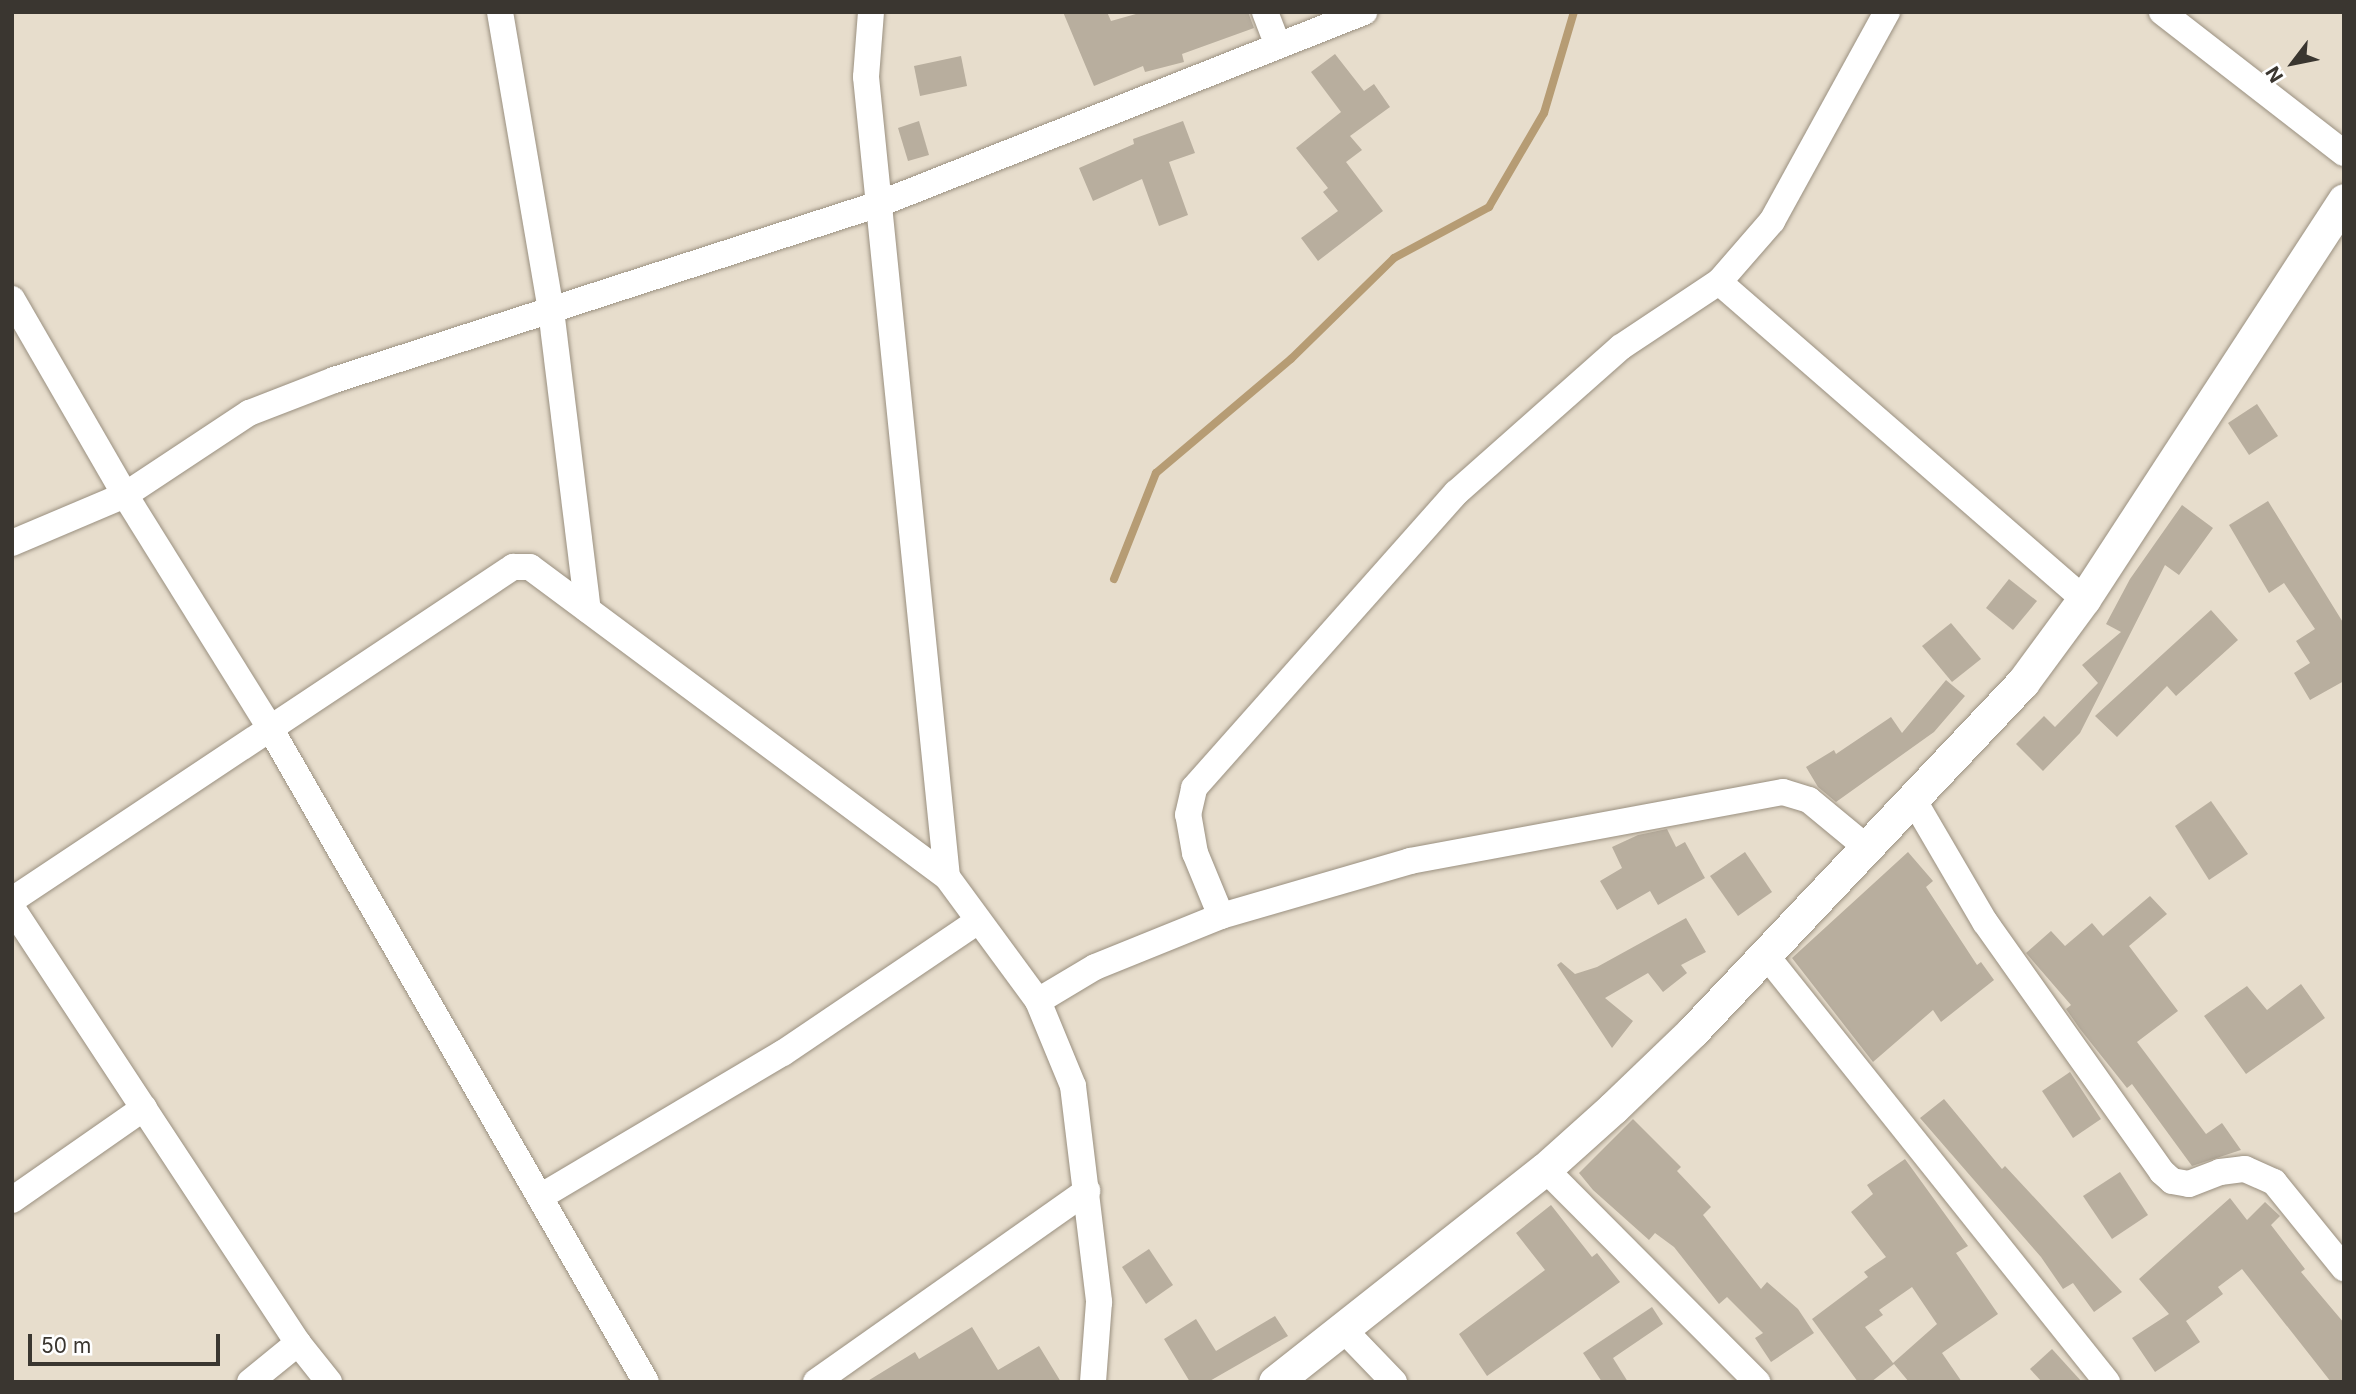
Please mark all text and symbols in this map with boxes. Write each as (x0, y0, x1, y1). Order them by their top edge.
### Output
north arrow (2258, 28, 2328, 98)
text: N (2261, 62, 2288, 87)
scale bar (32, 1320, 224, 1364)
text: 50 m (41, 1333, 91, 1358)

